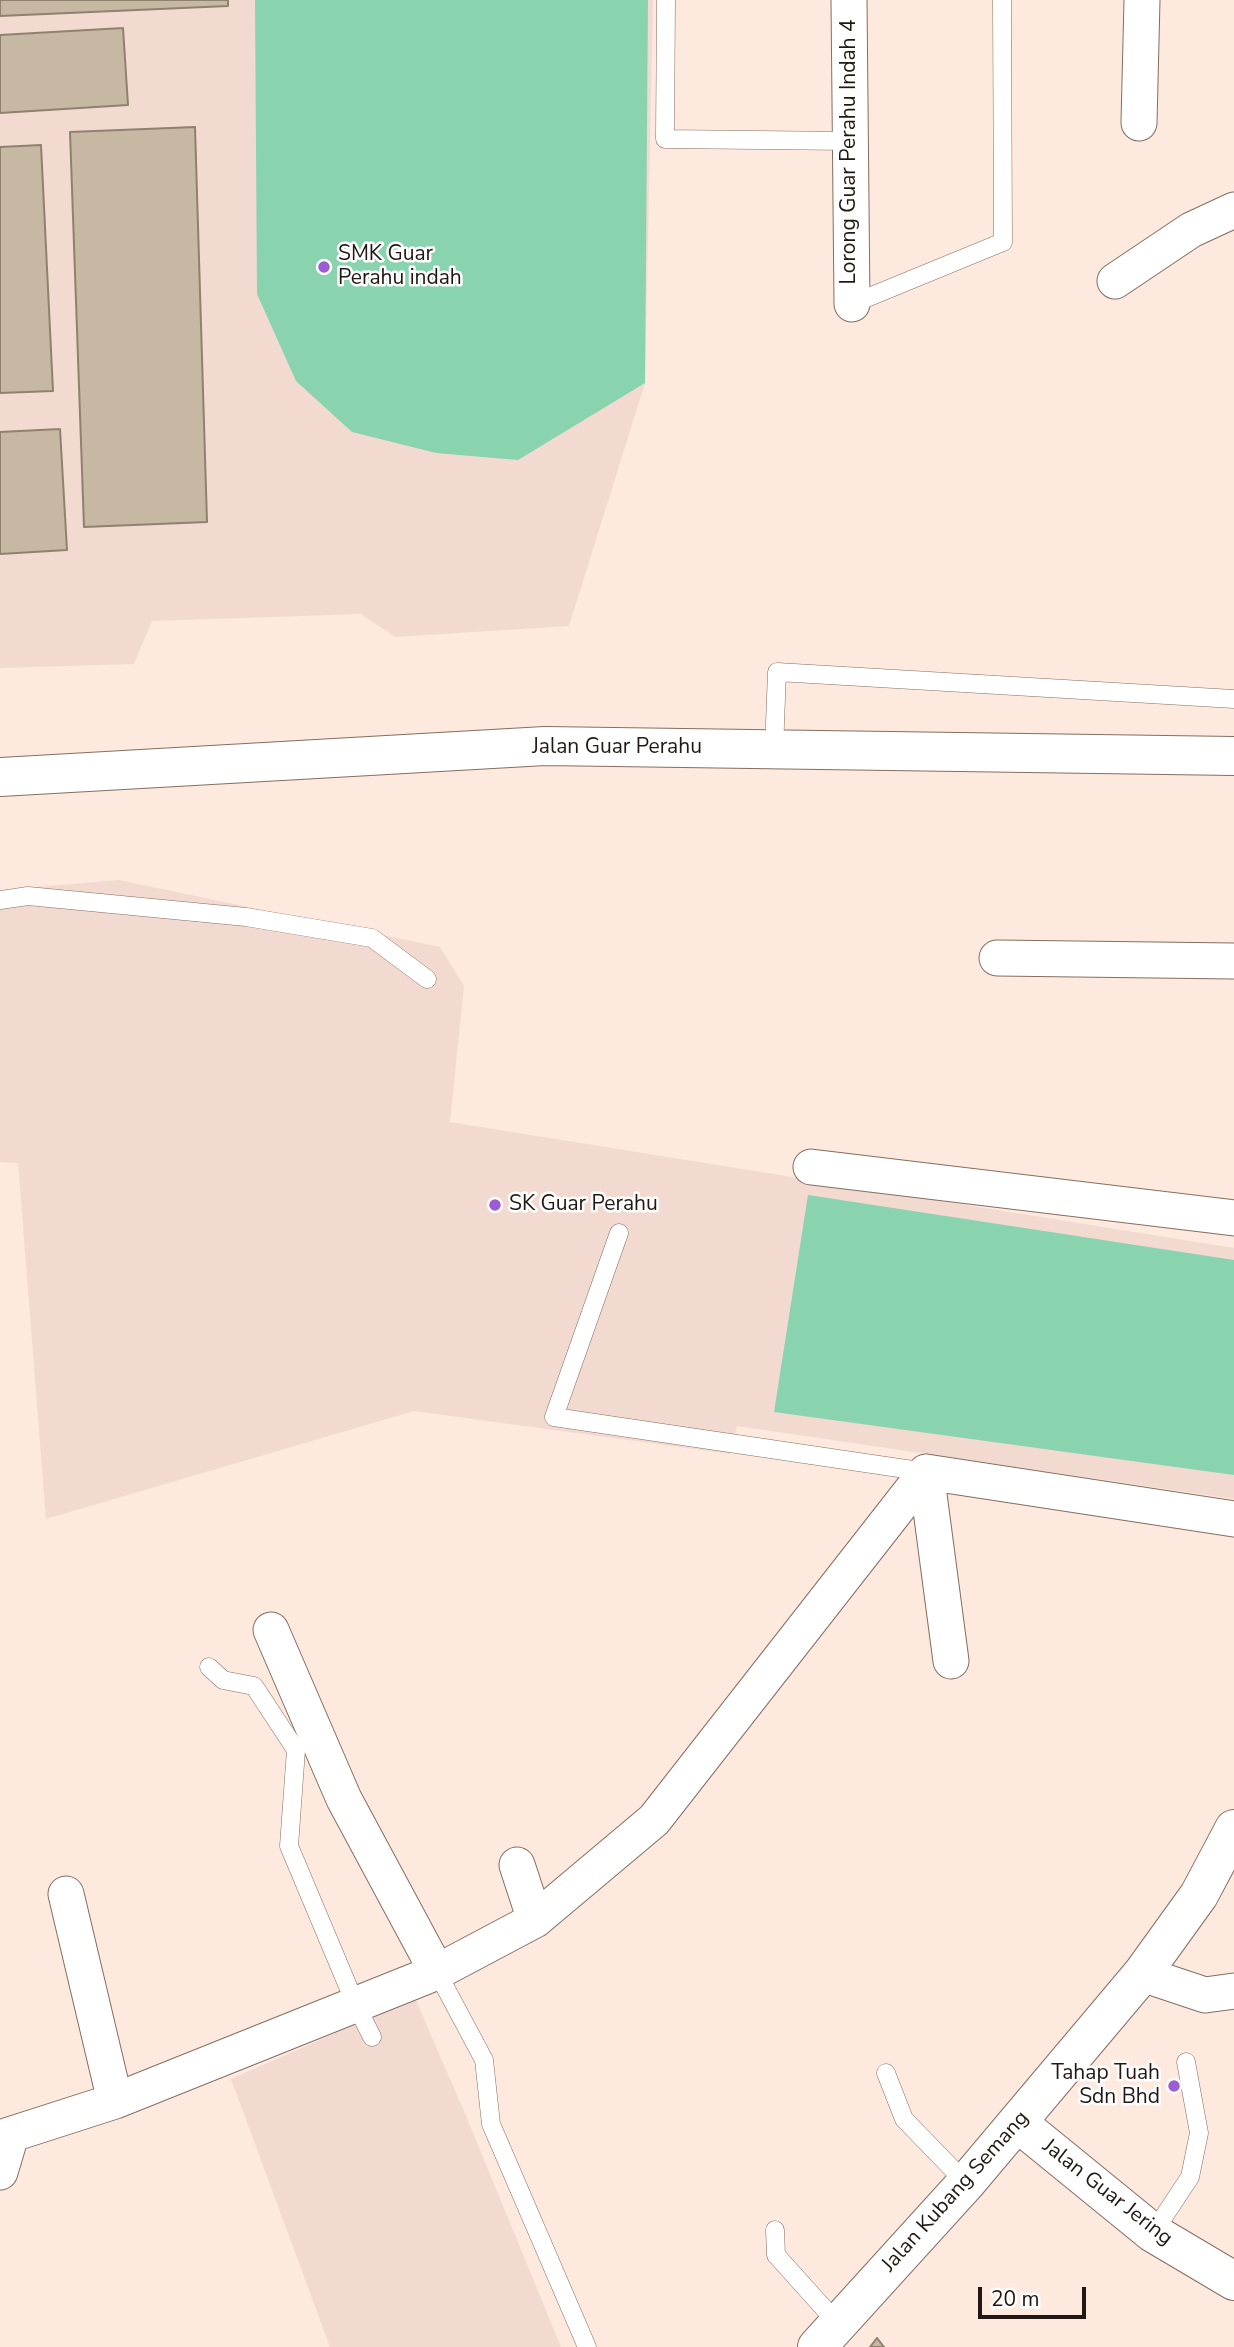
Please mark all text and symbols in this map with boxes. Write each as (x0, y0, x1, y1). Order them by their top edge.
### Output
street label: Lorong Guar Perahu Indah 4 (837, 20, 863, 284)
place label: SMK Guar Perahu indah (338, 242, 462, 292)
marker: SMK Guar Perahu indah (316, 259, 332, 275)
street label: Jalan Guar Perahu (532, 735, 702, 761)
place label: SK Guar Perahu (509, 1192, 658, 1218)
marker: SK Guar Perahu (487, 1197, 503, 1213)
place label: Tahap Tuah Sdn Bhd (1051, 2061, 1160, 2111)
marker: Tahap Tuah Sdn Bhd (1166, 2078, 1182, 2094)
street label: Jalan Kubang Semang (877, 2106, 1035, 2278)
street label: Jalan Guar Jering (1037, 2134, 1177, 2252)
scale bar (982, 2274, 1090, 2318)
text: 20 m (991, 2285, 1040, 2313)

